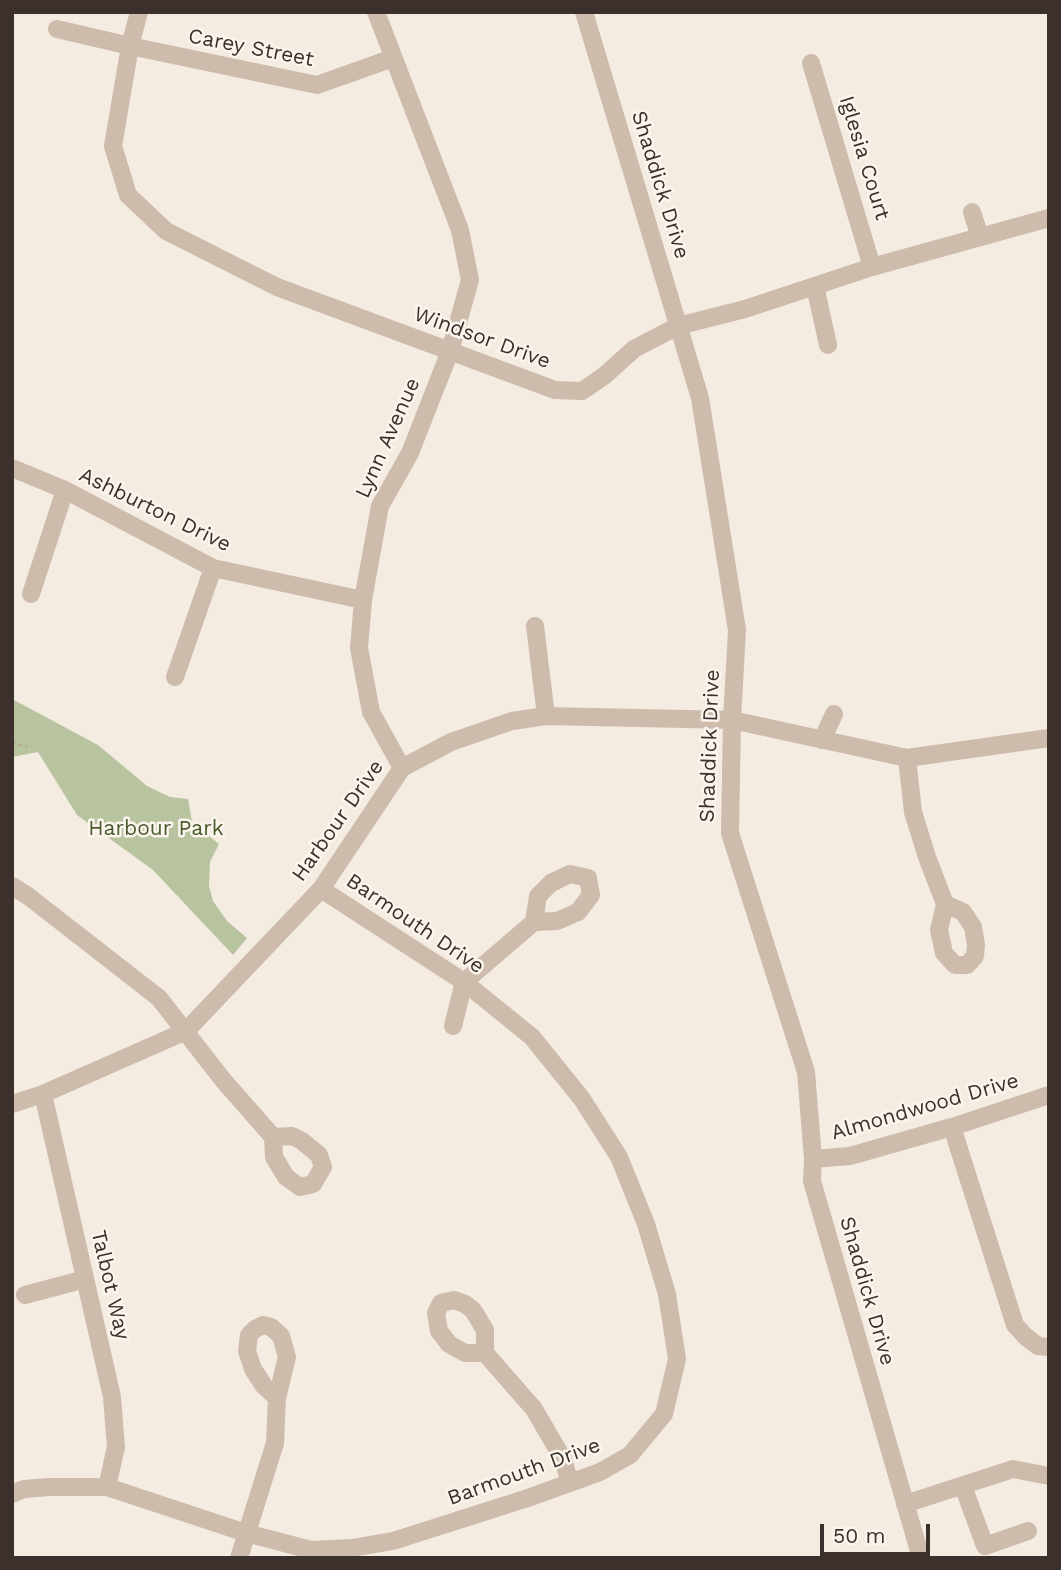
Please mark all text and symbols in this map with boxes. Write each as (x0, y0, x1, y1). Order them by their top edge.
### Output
street label: Carey Street (186, 23, 316, 73)
street label: Iglesia Court (833, 93, 895, 223)
street label: Shaddick Drive (626, 108, 694, 262)
street label: Windsor Drive (410, 302, 554, 374)
street label: Lynn Avenue (350, 374, 426, 502)
street label: Ashburton Drive (75, 462, 235, 558)
street label: Shaddick Drive (695, 669, 725, 823)
street label: Harbour Drive (287, 755, 389, 887)
park label: Harbour Park (88, 816, 224, 842)
street label: Barmouth Drive (341, 869, 489, 979)
street label: Almondwood Drive (828, 1068, 1022, 1146)
street label: Shaddick Drive (834, 1214, 900, 1368)
street label: Talbot Way (85, 1228, 135, 1342)
street label: Barmouth Drive (444, 1433, 604, 1511)
scale bar (823, 1510, 933, 1554)
text: 50 m (833, 1523, 885, 1548)

